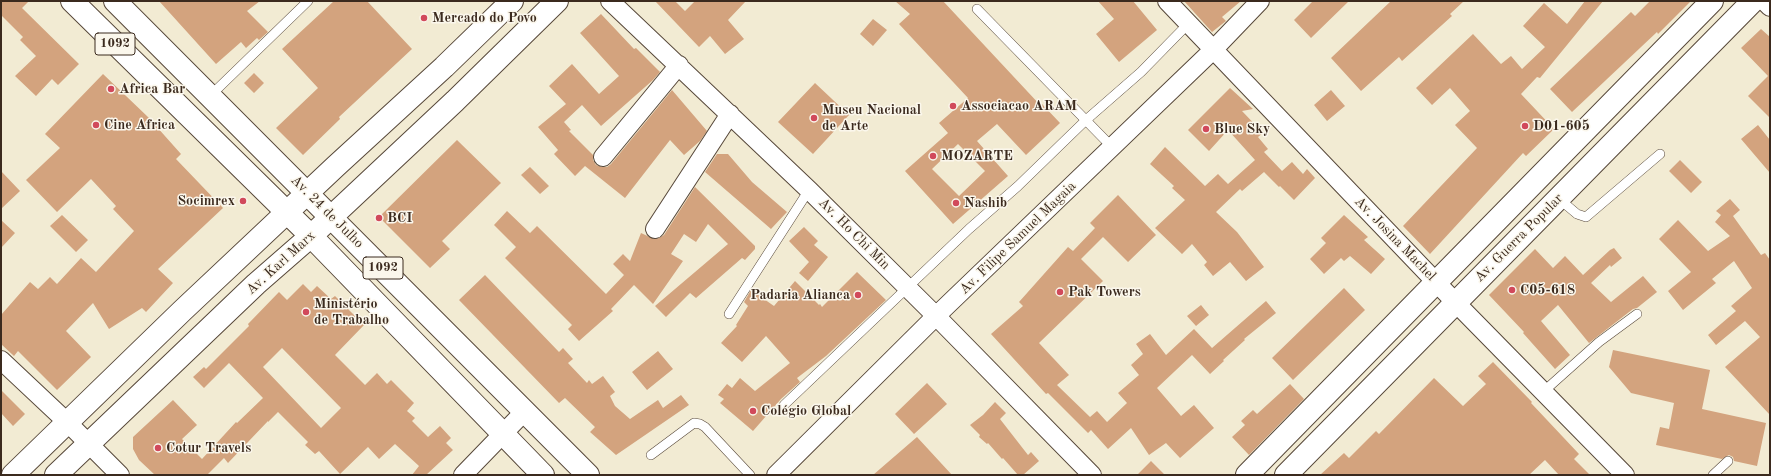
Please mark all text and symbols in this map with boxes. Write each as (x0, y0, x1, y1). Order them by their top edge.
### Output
place label: Mercado do Povo (432, 10, 537, 26)
marker: Mercado do Povo (419, 13, 429, 23)
road number: 1092 (95, 33, 135, 55)
place label: Africa Bar (119, 81, 185, 97)
marker: Africa Bar (106, 84, 116, 94)
place label: Associacao ARAM (961, 98, 1077, 114)
marker: Associacao ARAM (948, 101, 958, 111)
place label: Museu Nacional de Arte (822, 102, 921, 134)
marker: Museu Nacional de Arte (809, 113, 819, 123)
place label: Cine Africa (104, 117, 175, 133)
place label: D01-605 (1533, 118, 1590, 134)
marker: Cine Africa (91, 120, 101, 130)
place label: Blue Sky (1214, 121, 1270, 137)
marker: D01-605 (1520, 121, 1530, 131)
marker: Blue Sky (1201, 124, 1211, 134)
place label: MOZARTE (941, 148, 1013, 164)
marker: MOZARTE (928, 151, 938, 161)
street label: Av. 24 de Julho (287, 172, 367, 252)
street label: Av. Filipe Samuel Magaia (956, 178, 1080, 298)
street label: Av. Guerra Popular (1471, 190, 1567, 286)
place label: Socimrex (177, 193, 235, 209)
street label: Av. Josina Machel (1351, 193, 1439, 285)
street label: Av. Ho Chi Min (815, 195, 893, 273)
place label: Nashib (964, 195, 1007, 211)
marker: Socimrex (238, 196, 248, 206)
marker: Nashib (951, 198, 961, 208)
place label: BCI (387, 210, 412, 226)
marker: BCI (374, 213, 384, 223)
street label: Av. Karl Marx (243, 227, 319, 299)
road number: 1092 (363, 257, 403, 279)
place label: C05-618 (1520, 282, 1575, 298)
place label: Pak Towers (1068, 284, 1141, 300)
marker: C05-618 (1507, 285, 1517, 295)
place label: Padaria Alianca (750, 287, 850, 303)
marker: Pak Towers (1055, 287, 1065, 297)
marker: Padaria Alianca (853, 290, 863, 300)
place label: Ministério de Trabalho (314, 296, 389, 328)
marker: Ministério de Trabalho (301, 307, 311, 317)
place label: Colégio Global (761, 403, 851, 419)
marker: Colégio Global (748, 406, 758, 416)
place label: Cotur Travels (166, 440, 251, 456)
marker: Cotur Travels (153, 443, 163, 453)

